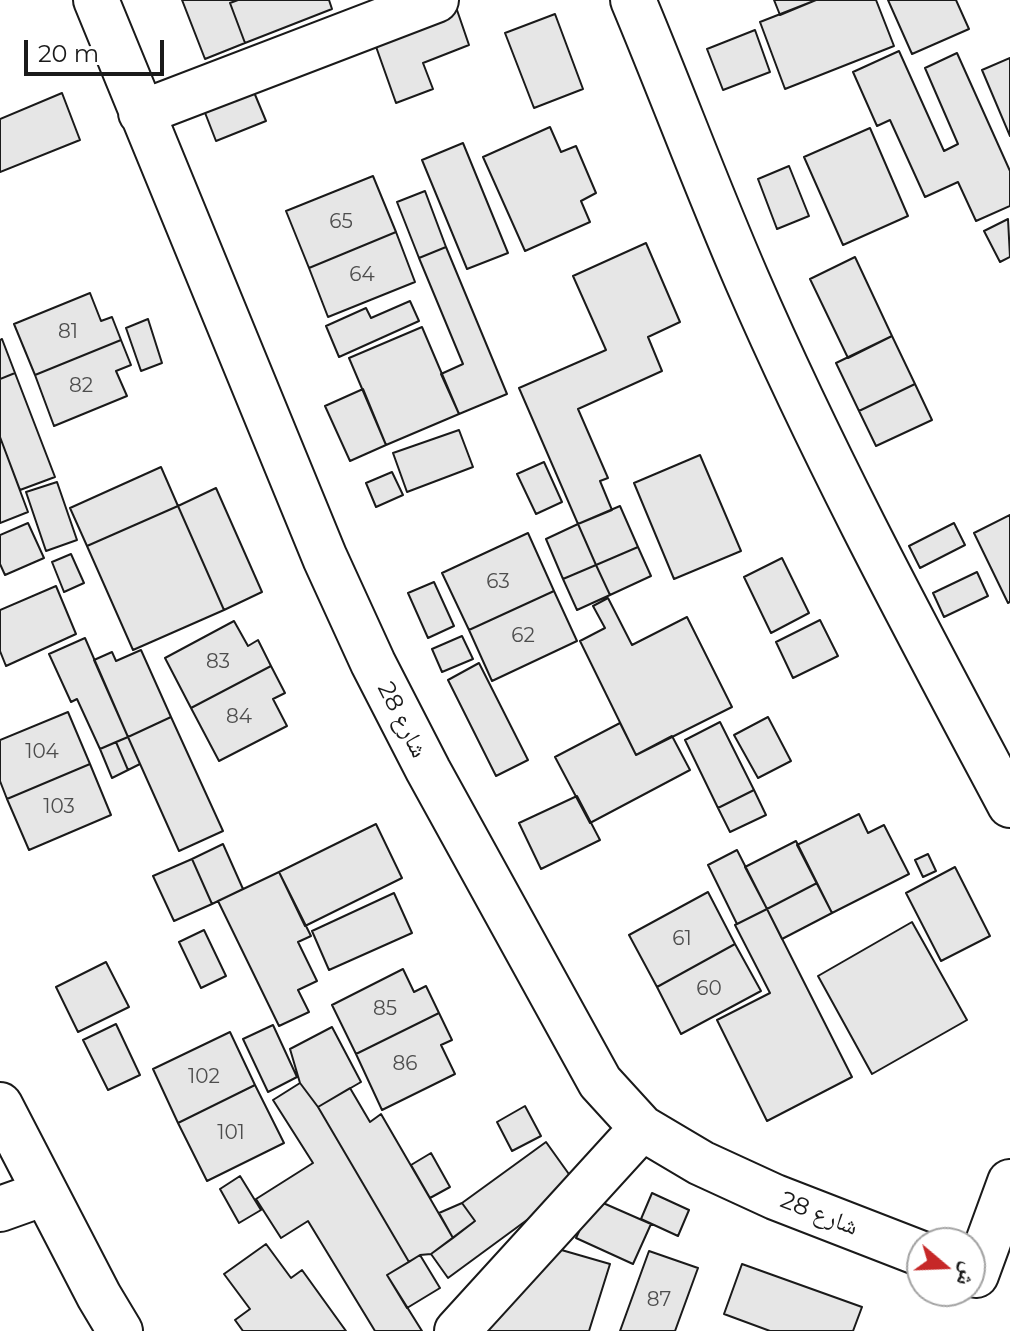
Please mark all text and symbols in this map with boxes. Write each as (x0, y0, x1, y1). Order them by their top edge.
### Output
scale bar (28, 24, 168, 74)
text: 20 m (38, 39, 99, 68)
house number: 65 (329, 210, 353, 234)
house number: 64 (349, 263, 375, 287)
house number: 81 (58, 320, 78, 344)
house number: 82 (69, 374, 93, 398)
house number: 63 (486, 570, 510, 594)
house number: 62 (511, 624, 535, 648)
house number: 83 (206, 650, 230, 674)
street label: شارع 28 (371, 677, 433, 763)
house number: 84 (226, 705, 252, 729)
house number: 104 (25, 740, 59, 764)
house number: 103 (43, 795, 75, 819)
house number: 61 (672, 927, 692, 951)
house number: 60 (696, 977, 722, 1001)
house number: 85 (373, 997, 397, 1021)
house number: 86 (393, 1052, 417, 1076)
house number: 102 (188, 1065, 220, 1089)
house number: 101 (217, 1121, 245, 1145)
street label: شارع 28 (776, 1186, 862, 1242)
north arrow (906, 1227, 986, 1307)
text: ش (951, 1259, 984, 1290)
house number: 87 (647, 1288, 671, 1312)

